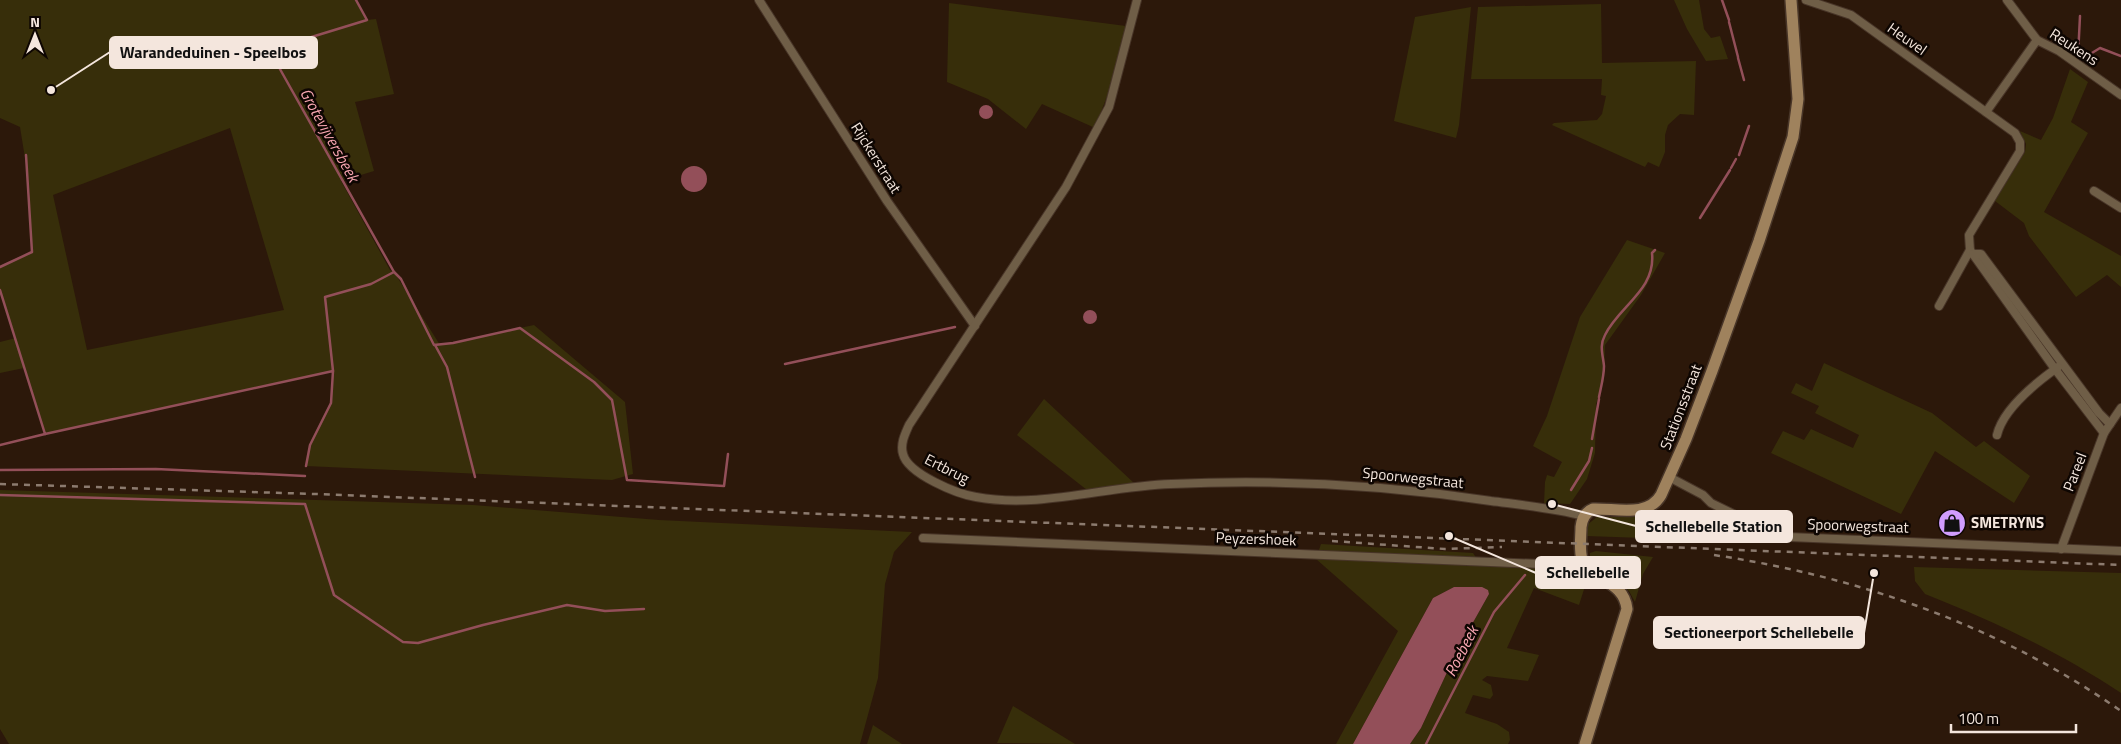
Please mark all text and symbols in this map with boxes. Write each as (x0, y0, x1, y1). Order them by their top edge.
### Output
north arrow (10, 10, 60, 60)
text: N (30, 11, 40, 32)
street label: Heuvel (1883, 17, 1932, 61)
street label: Reukens (2045, 22, 2103, 71)
callout: Warandeduinen - Speelbos (110, 37, 317, 68)
text: Warandeduinen - Speelbos (120, 40, 306, 64)
water label: Grotevijversbeek (294, 84, 367, 188)
street label: Rijckerstraat (846, 118, 908, 198)
street label: Stationsstraat (1654, 360, 1708, 453)
street label: Ertbrug (921, 448, 974, 490)
street label: Pareel (2057, 449, 2092, 495)
street label: Spoorwegstraat (1361, 461, 1465, 494)
shop icon: SMETRYNS (1937, 508, 1967, 538)
callout: Schellebelle Station (1636, 511, 1792, 542)
place label: SMETRYNS (1971, 511, 2044, 534)
street label: Spoorwegstraat (1807, 512, 1910, 539)
text: Schellebelle Station (1646, 514, 1782, 538)
street label: Peyzershoek (1215, 526, 1297, 551)
callout: Schellebelle (1536, 557, 1640, 588)
text: Schellebelle (1546, 560, 1630, 584)
callout: Sectioneerport Schellebelle (1654, 617, 1864, 648)
water label: Roebeek (1438, 620, 1485, 681)
text: Sectioneerport Schellebelle (1664, 620, 1854, 644)
scale bar (1951, 702, 2076, 734)
text: 100 m (1958, 707, 1999, 730)

